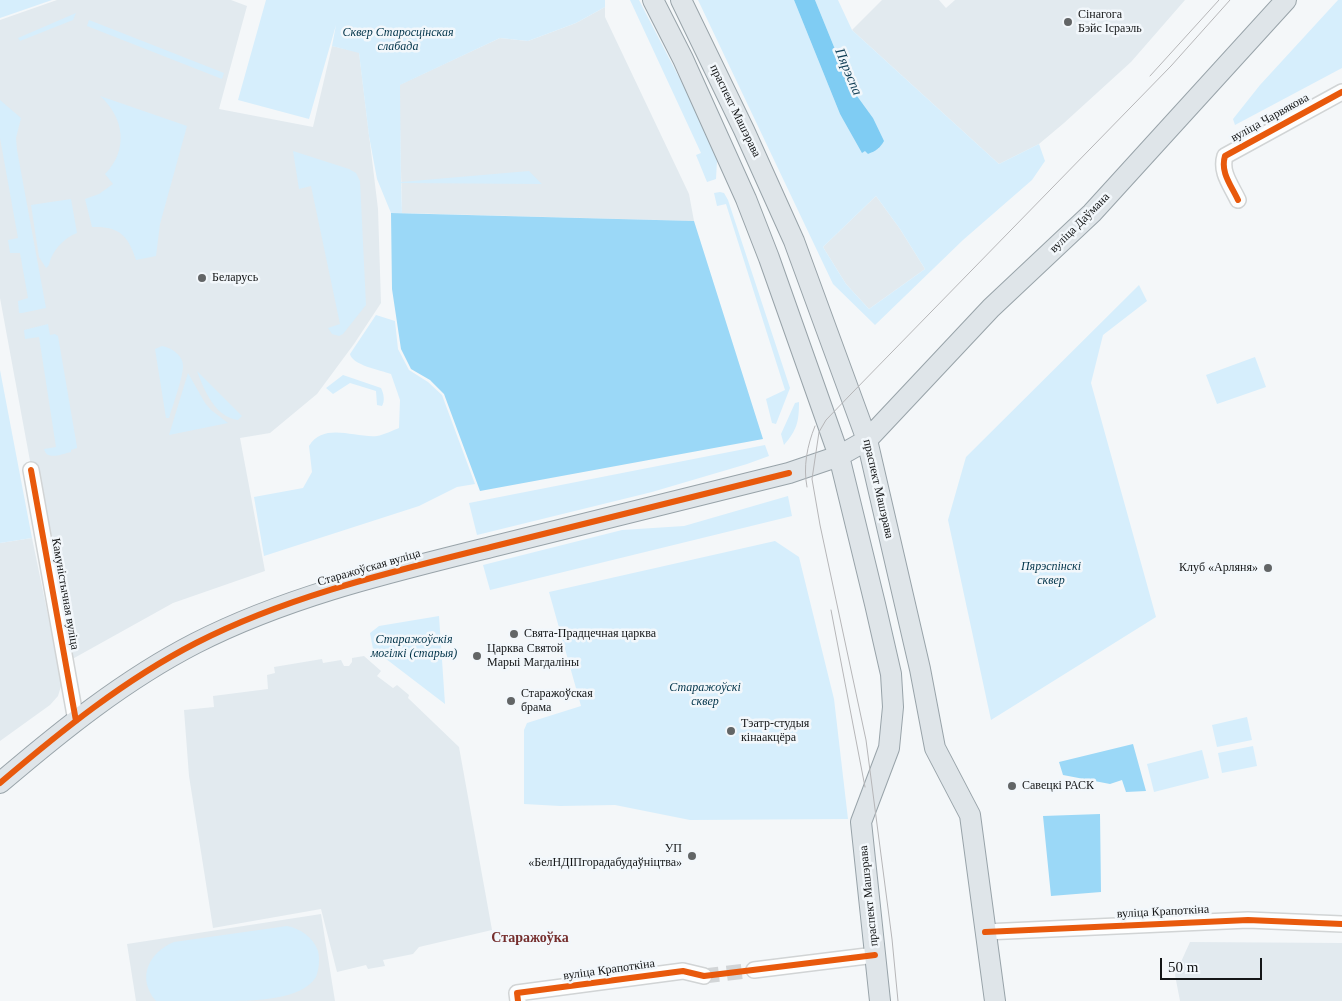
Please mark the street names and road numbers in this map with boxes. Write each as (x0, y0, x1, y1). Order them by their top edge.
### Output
street label: праспект Машэрава (706, 62, 764, 160)
street label: вуліца Чарвякова (1228, 91, 1312, 145)
street label: вуліца Даўмана (1047, 190, 1113, 256)
street label: праспект Машэрава (860, 438, 896, 540)
street label: Камуністычная вуліца (48, 537, 82, 651)
street label: Старажоўская вуліца (316, 546, 422, 590)
street label: праспект Машэрава (857, 845, 881, 947)
street label: вуліца Крапоткіна (1117, 902, 1209, 922)
street label: вуліца Крапоткіна (562, 956, 656, 984)

